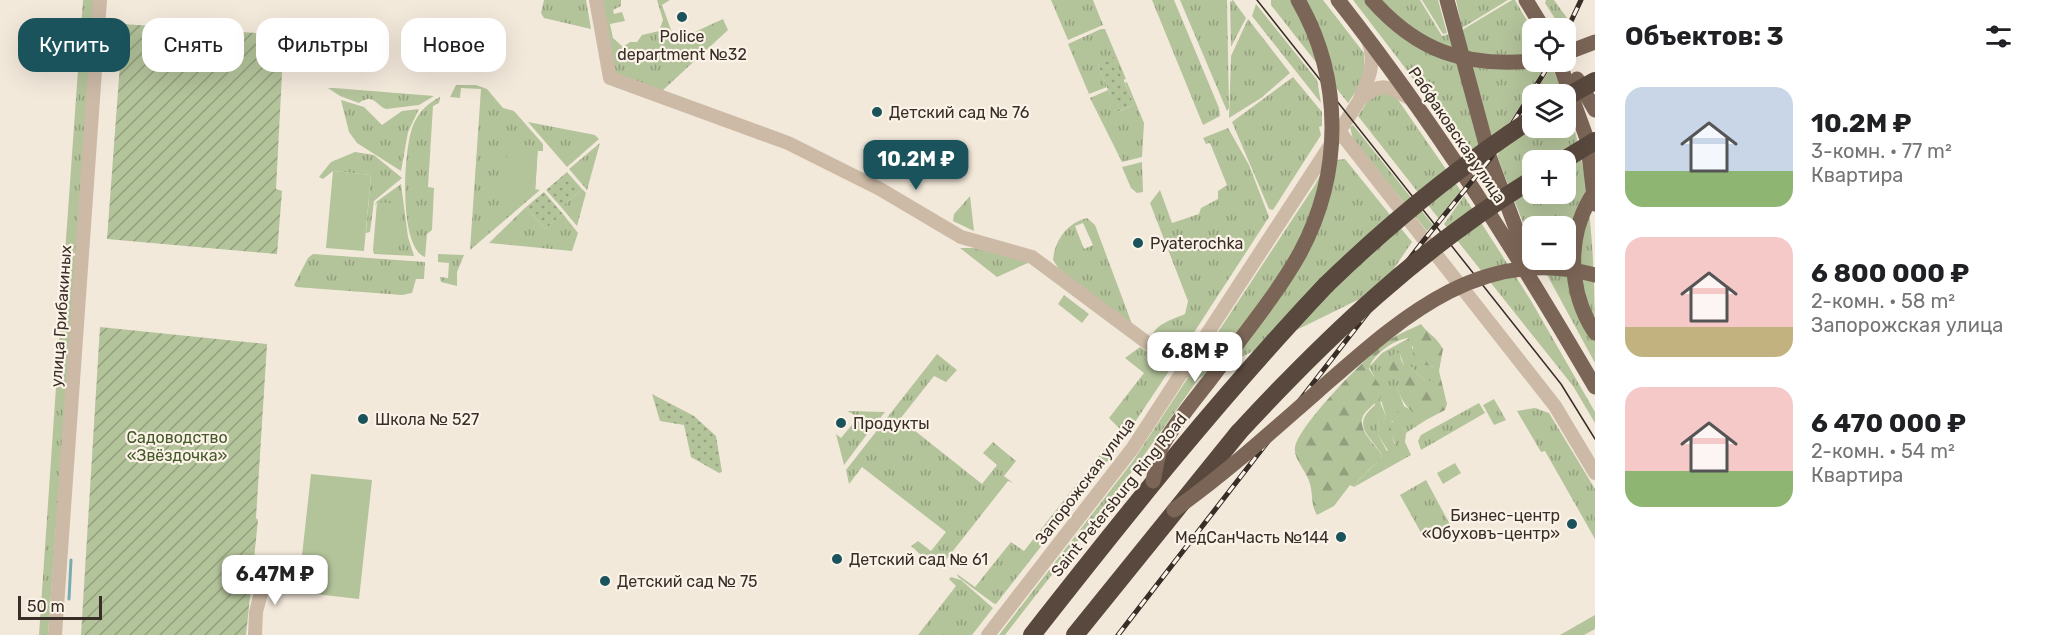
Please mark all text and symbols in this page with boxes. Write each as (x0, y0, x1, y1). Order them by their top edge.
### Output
marker: Police department №32 (675, 10, 689, 24)
chip: Купить (18, 18, 130, 72)
chip: Снять (142, 18, 244, 72)
chip: Фильтры (256, 18, 389, 72)
chip: Новое (401, 18, 506, 72)
map controls (1522, 18, 1576, 270)
button: locate (1522, 18, 1576, 72)
icon: filters (1982, 20, 2015, 53)
text: Объектов: 3 (1625, 21, 1784, 52)
place label: Police department №32 (617, 27, 747, 64)
street label: Рабфаковская улица (1404, 63, 1510, 207)
button: layers (1522, 84, 1576, 138)
place label: Детский сад № 76 (889, 103, 1030, 122)
marker: Детский сад № 76 (870, 105, 884, 119)
text: 10.2M ₽ (1811, 108, 1912, 139)
icon: home (1673, 111, 1745, 183)
text: 3-комн. · 77 m² (1811, 139, 1952, 163)
pin: 10.2M ₽ (861, 140, 971, 191)
text: 10.2M ₽ (877, 147, 955, 171)
button: + (1522, 150, 1576, 204)
text: Квартира (1811, 163, 1903, 187)
button: − (1522, 216, 1576, 270)
place label: Pyaterochka (1150, 234, 1243, 253)
marker: Pyaterochka (1131, 236, 1145, 250)
street label: улица Грибакиных (47, 244, 75, 388)
text: 6 800 000 ₽ (1811, 258, 1969, 289)
icon: home (1673, 261, 1745, 333)
text: 2-комн. · 58 m² (1811, 289, 1955, 313)
text: Запорожская улица (1811, 313, 2003, 337)
pin: 6.8M ₽ (1146, 332, 1244, 383)
text: 6.8M ₽ (1161, 339, 1229, 363)
text: 6 470 000 ₽ (1811, 408, 1966, 439)
street label: Saint Petersburg Ring Road (1047, 409, 1191, 581)
place label: Школа № 527 (375, 410, 479, 429)
icon: home (1673, 411, 1745, 483)
marker: Школа № 527 (356, 412, 370, 426)
place label: Продукты (853, 414, 930, 433)
street label: Запорожская улица (1031, 414, 1139, 548)
marker: Продукты (834, 416, 848, 430)
park label: Садоводство «Звёздочка» (126, 428, 228, 465)
text: 2-комн. · 54 m² (1811, 439, 1955, 463)
text: Квартира (1811, 463, 1903, 487)
place label: Бизнес-центр «Обуховъ-центр» (1422, 506, 1560, 543)
marker: Бизнес-центр «Обуховъ-центр» (1565, 517, 1579, 531)
place label: МедСанЧасть №144 (1175, 528, 1329, 547)
marker: МедСанЧасть №144 (1334, 530, 1348, 544)
place label: Детский сад № 61 (849, 550, 988, 569)
marker: Детский сад № 61 (830, 552, 844, 566)
pin: 6.47M ₽ (220, 555, 330, 606)
text: 6.47M ₽ (236, 562, 314, 586)
place label: Детский сад № 75 (617, 572, 758, 591)
marker: Детский сад № 75 (598, 574, 612, 588)
scale bar (18, 593, 102, 620)
text: 50 m (27, 597, 65, 616)

